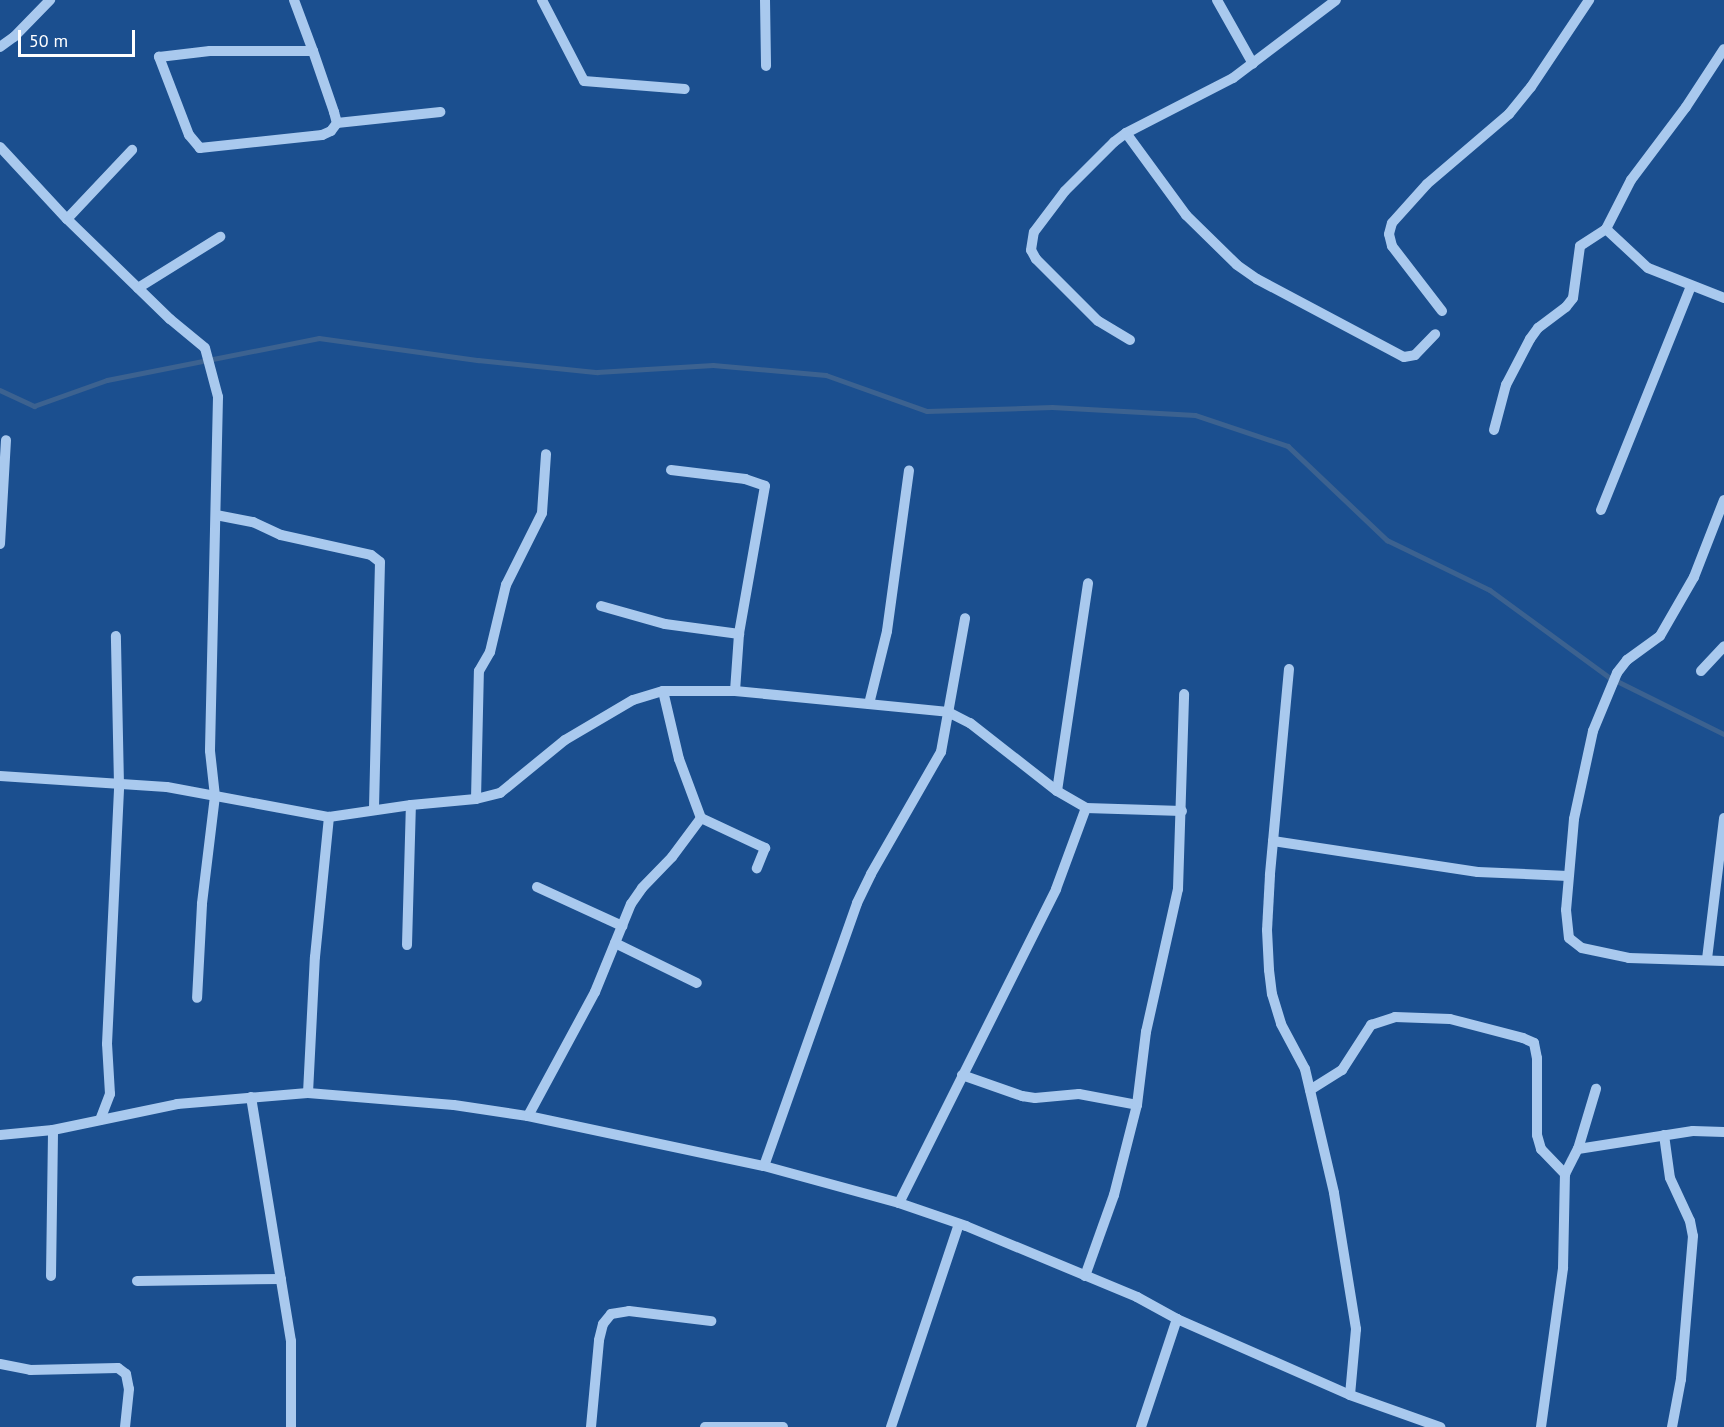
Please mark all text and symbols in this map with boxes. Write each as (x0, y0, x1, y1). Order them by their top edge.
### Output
scale bar (21, 18, 138, 56)
text: 50 m (29, 29, 68, 52)

